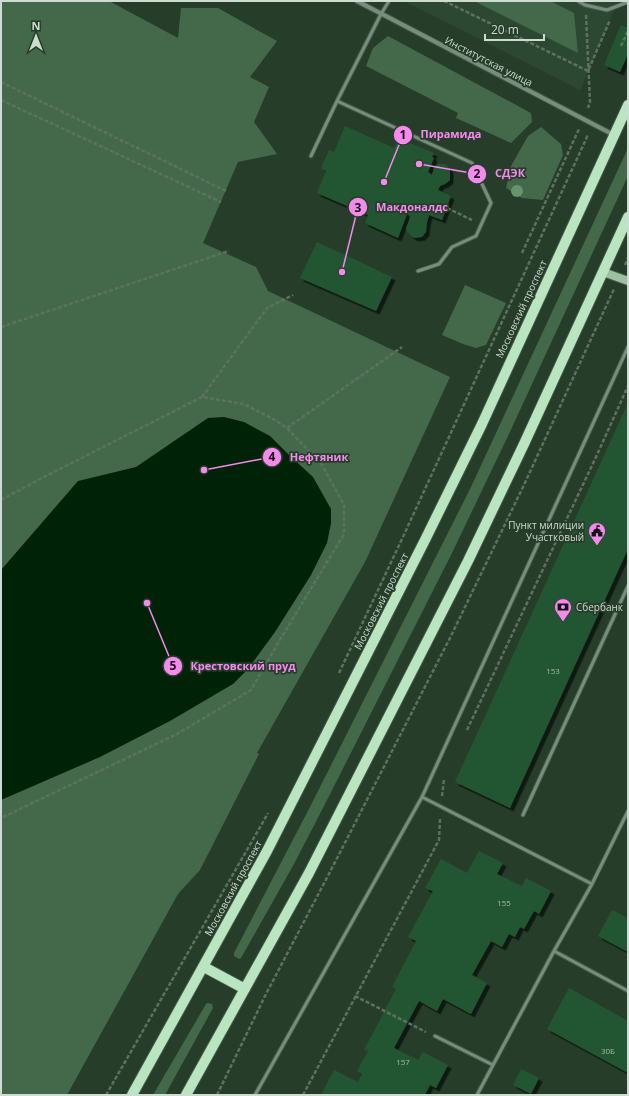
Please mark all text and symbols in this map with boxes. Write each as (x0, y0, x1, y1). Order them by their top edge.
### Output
north arrow (16, 16, 56, 56)
scale bar (485, 16, 544, 42)
text: N (32, 18, 40, 33)
text: 20 m (491, 21, 519, 38)
street label: Институтская улица (443, 33, 535, 89)
callout: Пирамида (393, 123, 490, 146)
text: 1 (400, 126, 406, 143)
text: Пирамида (421, 126, 481, 141)
callout: СДЭК (467, 162, 533, 185)
text: 2 (474, 165, 481, 182)
text: СДЭК (495, 165, 526, 180)
callout: Макдоналдс (348, 196, 456, 219)
text: 3 (355, 199, 362, 216)
text: Макдоналдс (376, 199, 448, 214)
street label: Московский проспект (492, 257, 550, 360)
callout: Нефтяник (262, 445, 356, 468)
text: 4 (269, 448, 276, 465)
text: Нефтяник (290, 449, 348, 464)
place label: Пункт милиции Участковый (508, 518, 584, 544)
public building icon: Пункт милиции Участковый (587, 521, 607, 546)
street label: Московский проспект (351, 550, 412, 652)
bank icon: Сбербанк (553, 597, 573, 622)
place label: Сбербанк (576, 600, 624, 614)
callout: Крестовский пруд (163, 654, 304, 677)
text: 5 (170, 657, 177, 674)
text: Крестовский пруд (190, 658, 296, 673)
house number: 153 (546, 665, 560, 676)
street label: Московский проспект (201, 838, 265, 938)
house number: 155 (497, 897, 511, 908)
house number: 30Б (601, 1045, 615, 1056)
house number: 157 (396, 1056, 410, 1067)

